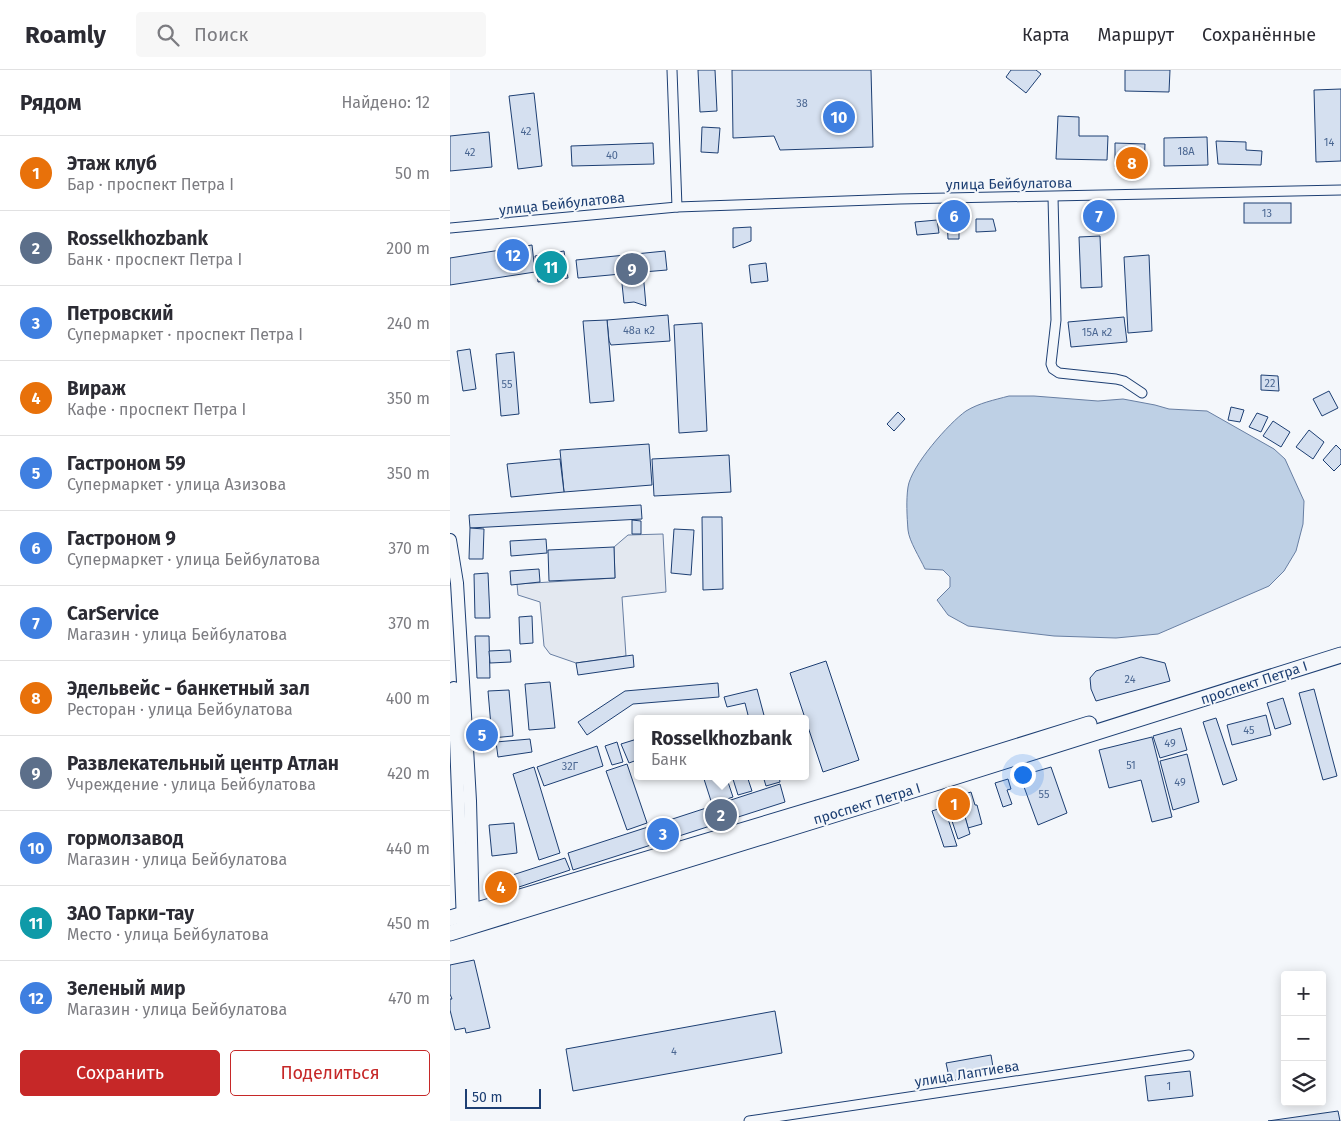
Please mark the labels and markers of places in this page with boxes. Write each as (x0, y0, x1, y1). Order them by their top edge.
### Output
pin: 10 (823, 98, 855, 136)
pin: 8 (1116, 144, 1148, 182)
pin: 6 (938, 197, 970, 235)
pin: 7 (1083, 197, 1115, 235)
pin: 12 (497, 236, 529, 274)
pin: 11 (535, 248, 567, 286)
pin: 9 (616, 250, 648, 288)
pin: 5 (466, 716, 498, 754)
pin: 1 (938, 785, 970, 823)
pin: 2 (705, 796, 737, 834)
pin: 3 (647, 815, 679, 853)
pin: 4 (485, 868, 517, 906)

